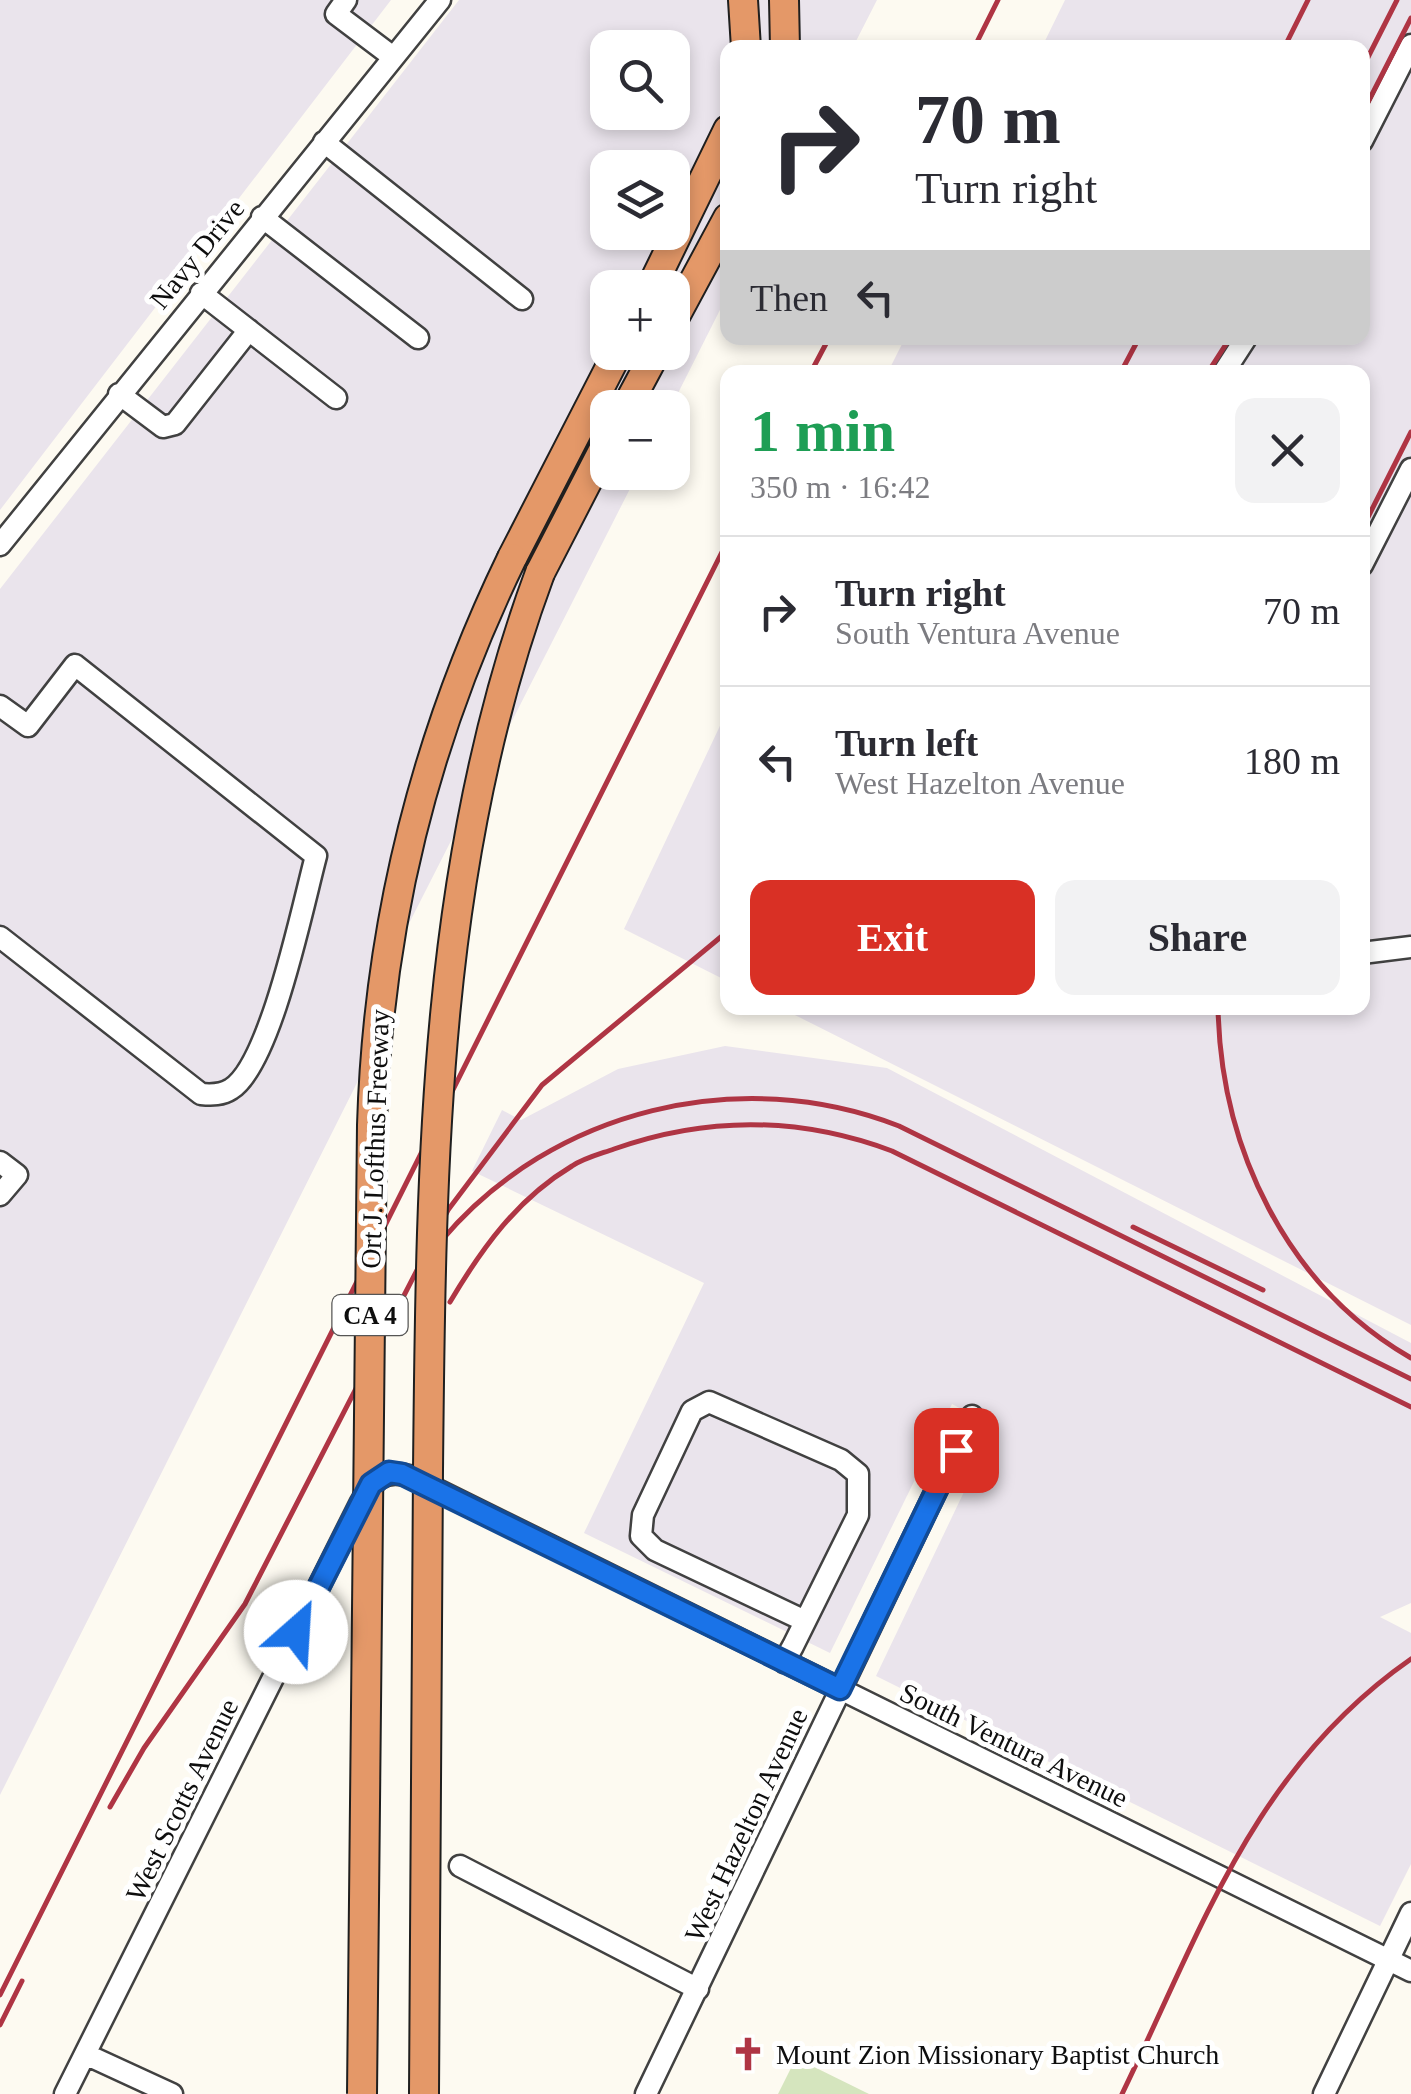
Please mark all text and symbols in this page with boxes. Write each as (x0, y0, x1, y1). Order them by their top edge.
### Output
map controls (590, 30, 690, 490)
button: search (590, 30, 690, 130)
icon: right (750, 80, 880, 210)
text: 70 m (915, 81, 1061, 158)
button: layers (590, 150, 690, 250)
text: Turn right (915, 163, 1097, 213)
street label: Navy Drive (144, 193, 250, 315)
button: + (590, 270, 690, 370)
icon: left (848, 270, 903, 325)
text: Then (750, 277, 828, 319)
button: − (590, 390, 690, 490)
text: 1 min (750, 398, 895, 464)
button: close (1235, 398, 1340, 503)
text: 350 m · 16:42 (750, 469, 930, 505)
text: Turn right (835, 572, 1006, 614)
icon: right (750, 584, 805, 639)
text: 70 m (1263, 590, 1340, 632)
text: South Ventura Avenue (835, 615, 1120, 651)
text: Turn left (835, 722, 978, 764)
icon: left (750, 734, 805, 789)
text: 180 m (1244, 740, 1340, 782)
text: West Hazelton Avenue (835, 765, 1125, 801)
button: Exit (750, 880, 1035, 995)
button: Share (1055, 880, 1340, 995)
street label: Ort J. Lofthus Freeway (355, 1009, 395, 1269)
road number: CA 4 (332, 1295, 408, 1335)
pin (914, 1408, 999, 1493)
icon: arrive (929, 1423, 984, 1478)
position arrow (244, 1580, 348, 1684)
street label: South Ventura Avenue (895, 1676, 1133, 1814)
street label: West Scotts Avenue (120, 1694, 244, 1906)
street label: West Hazelton Avenue (678, 1703, 814, 1947)
church icon: Mount Zion Missionary Baptist Church (729, 2035, 767, 2073)
place label: Mount Zion Missionary Baptist Church (776, 2039, 1219, 2070)

